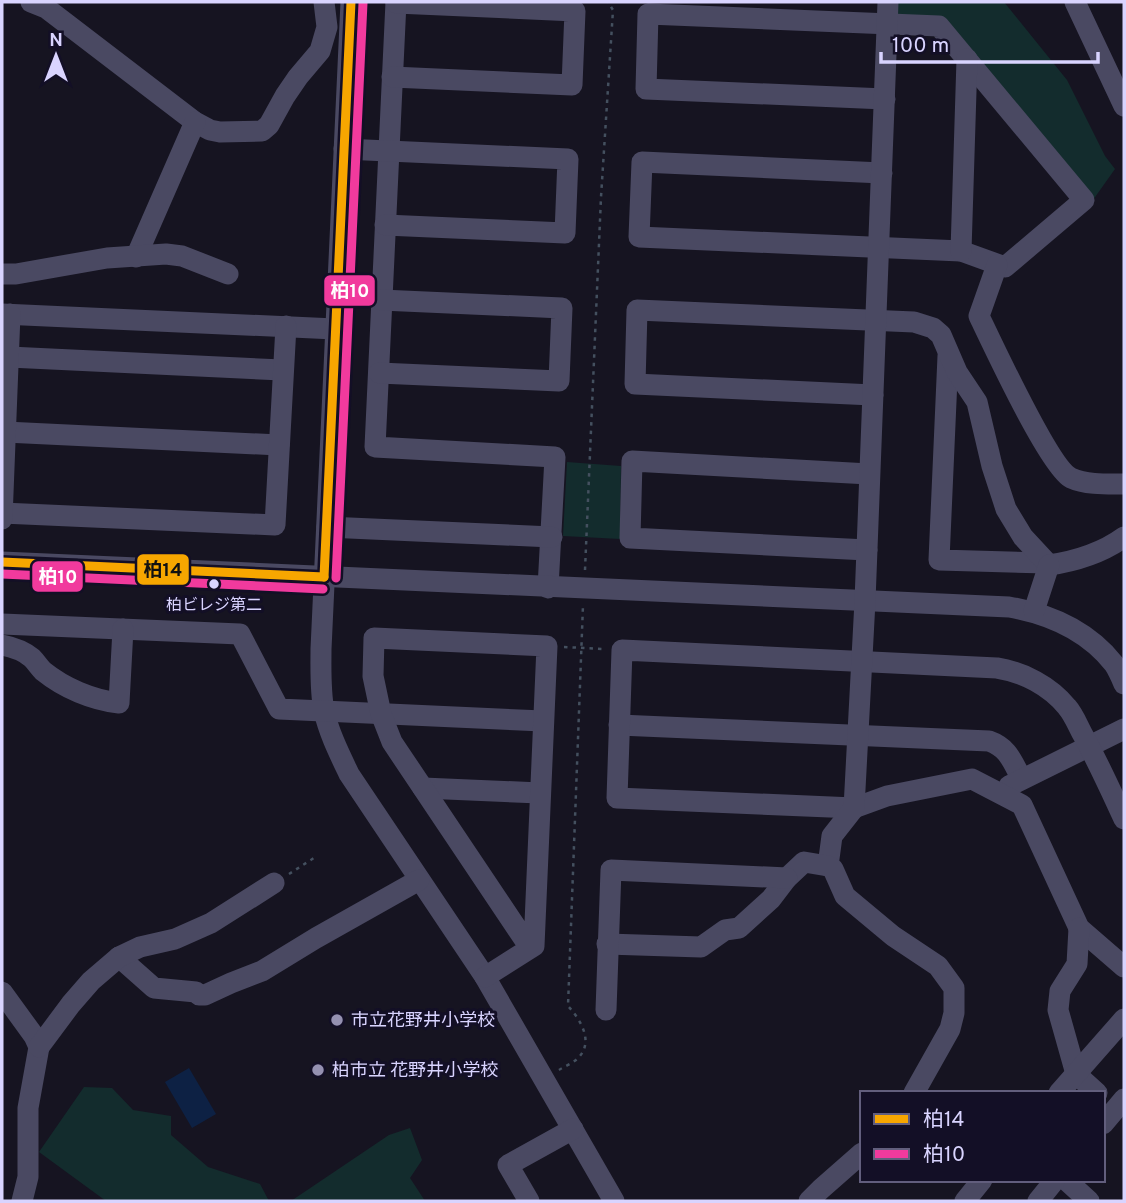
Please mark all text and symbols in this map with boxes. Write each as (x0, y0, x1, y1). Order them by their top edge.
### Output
north arrow (21, 21, 91, 91)
scale bar (881, 21, 1098, 65)
text: N (49, 29, 63, 53)
text: 100 m (892, 33, 949, 60)
line badge: 柏10 (323, 274, 376, 307)
text: 柏10 (330, 280, 370, 304)
line badge: 柏14 (136, 553, 190, 586)
text: 柏14 (144, 559, 182, 583)
line badge: 柏10 (31, 560, 84, 593)
text: 柏10 (38, 566, 78, 590)
marker: 柏ビレジ第二 (207, 577, 221, 591)
place label: 柏ビレジ第二 (166, 596, 262, 616)
place label: 市立花野井小学校 (351, 1010, 495, 1033)
marker: 市立花野井小学校 (329, 1012, 345, 1028)
place label: 柏市立 花野井小学校 (332, 1060, 498, 1083)
marker: 柏市立 花野井小学校 (310, 1062, 326, 1078)
legend (860, 1091, 1105, 1182)
text: 柏14 (923, 1107, 964, 1134)
text: 柏10 (923, 1142, 965, 1169)

